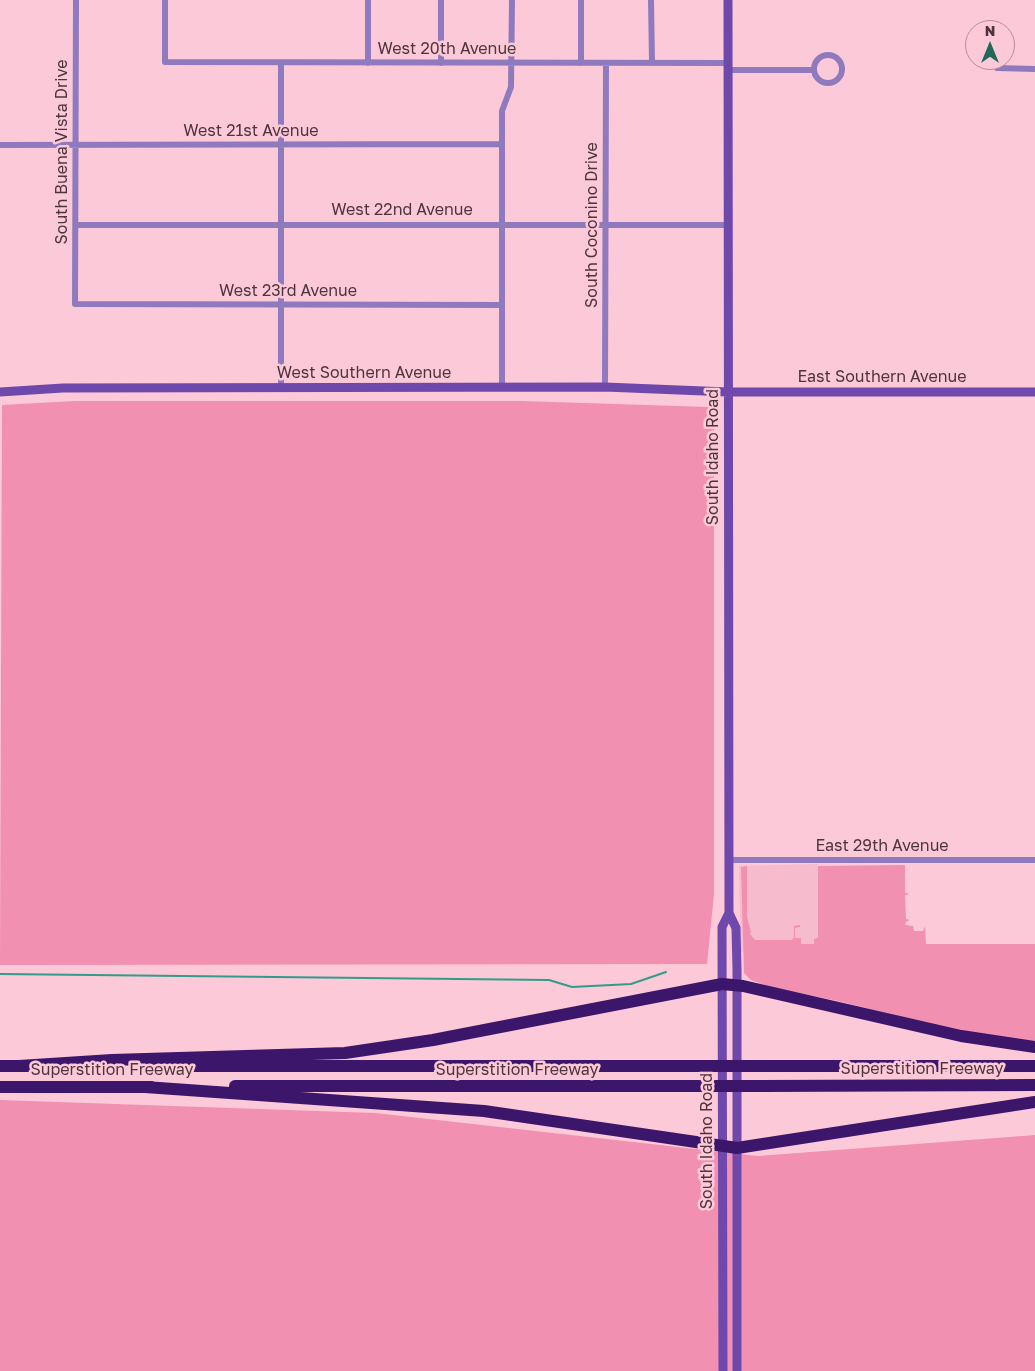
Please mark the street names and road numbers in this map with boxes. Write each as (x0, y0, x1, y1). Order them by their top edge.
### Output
street label: West 20th Avenue (378, 39, 516, 59)
street label: South Buena Vista Drive (52, 60, 72, 244)
street label: West 21st Avenue (183, 121, 319, 141)
street label: South Coconino Drive (582, 142, 602, 308)
street label: West 22nd Avenue (331, 200, 473, 220)
street label: West 23rd Avenue (219, 281, 357, 301)
street label: West Southern Avenue (277, 363, 451, 383)
street label: East Southern Avenue (797, 367, 967, 387)
street label: South Idaho Road (703, 389, 723, 525)
street label: East 29th Avenue (815, 836, 949, 856)
street label: Superstition Freeway (841, 1059, 1003, 1079)
street label: Superstition Freeway (31, 1060, 193, 1080)
street label: Superstition Freeway (436, 1060, 598, 1080)
street label: South Idaho Road (697, 1073, 717, 1209)

